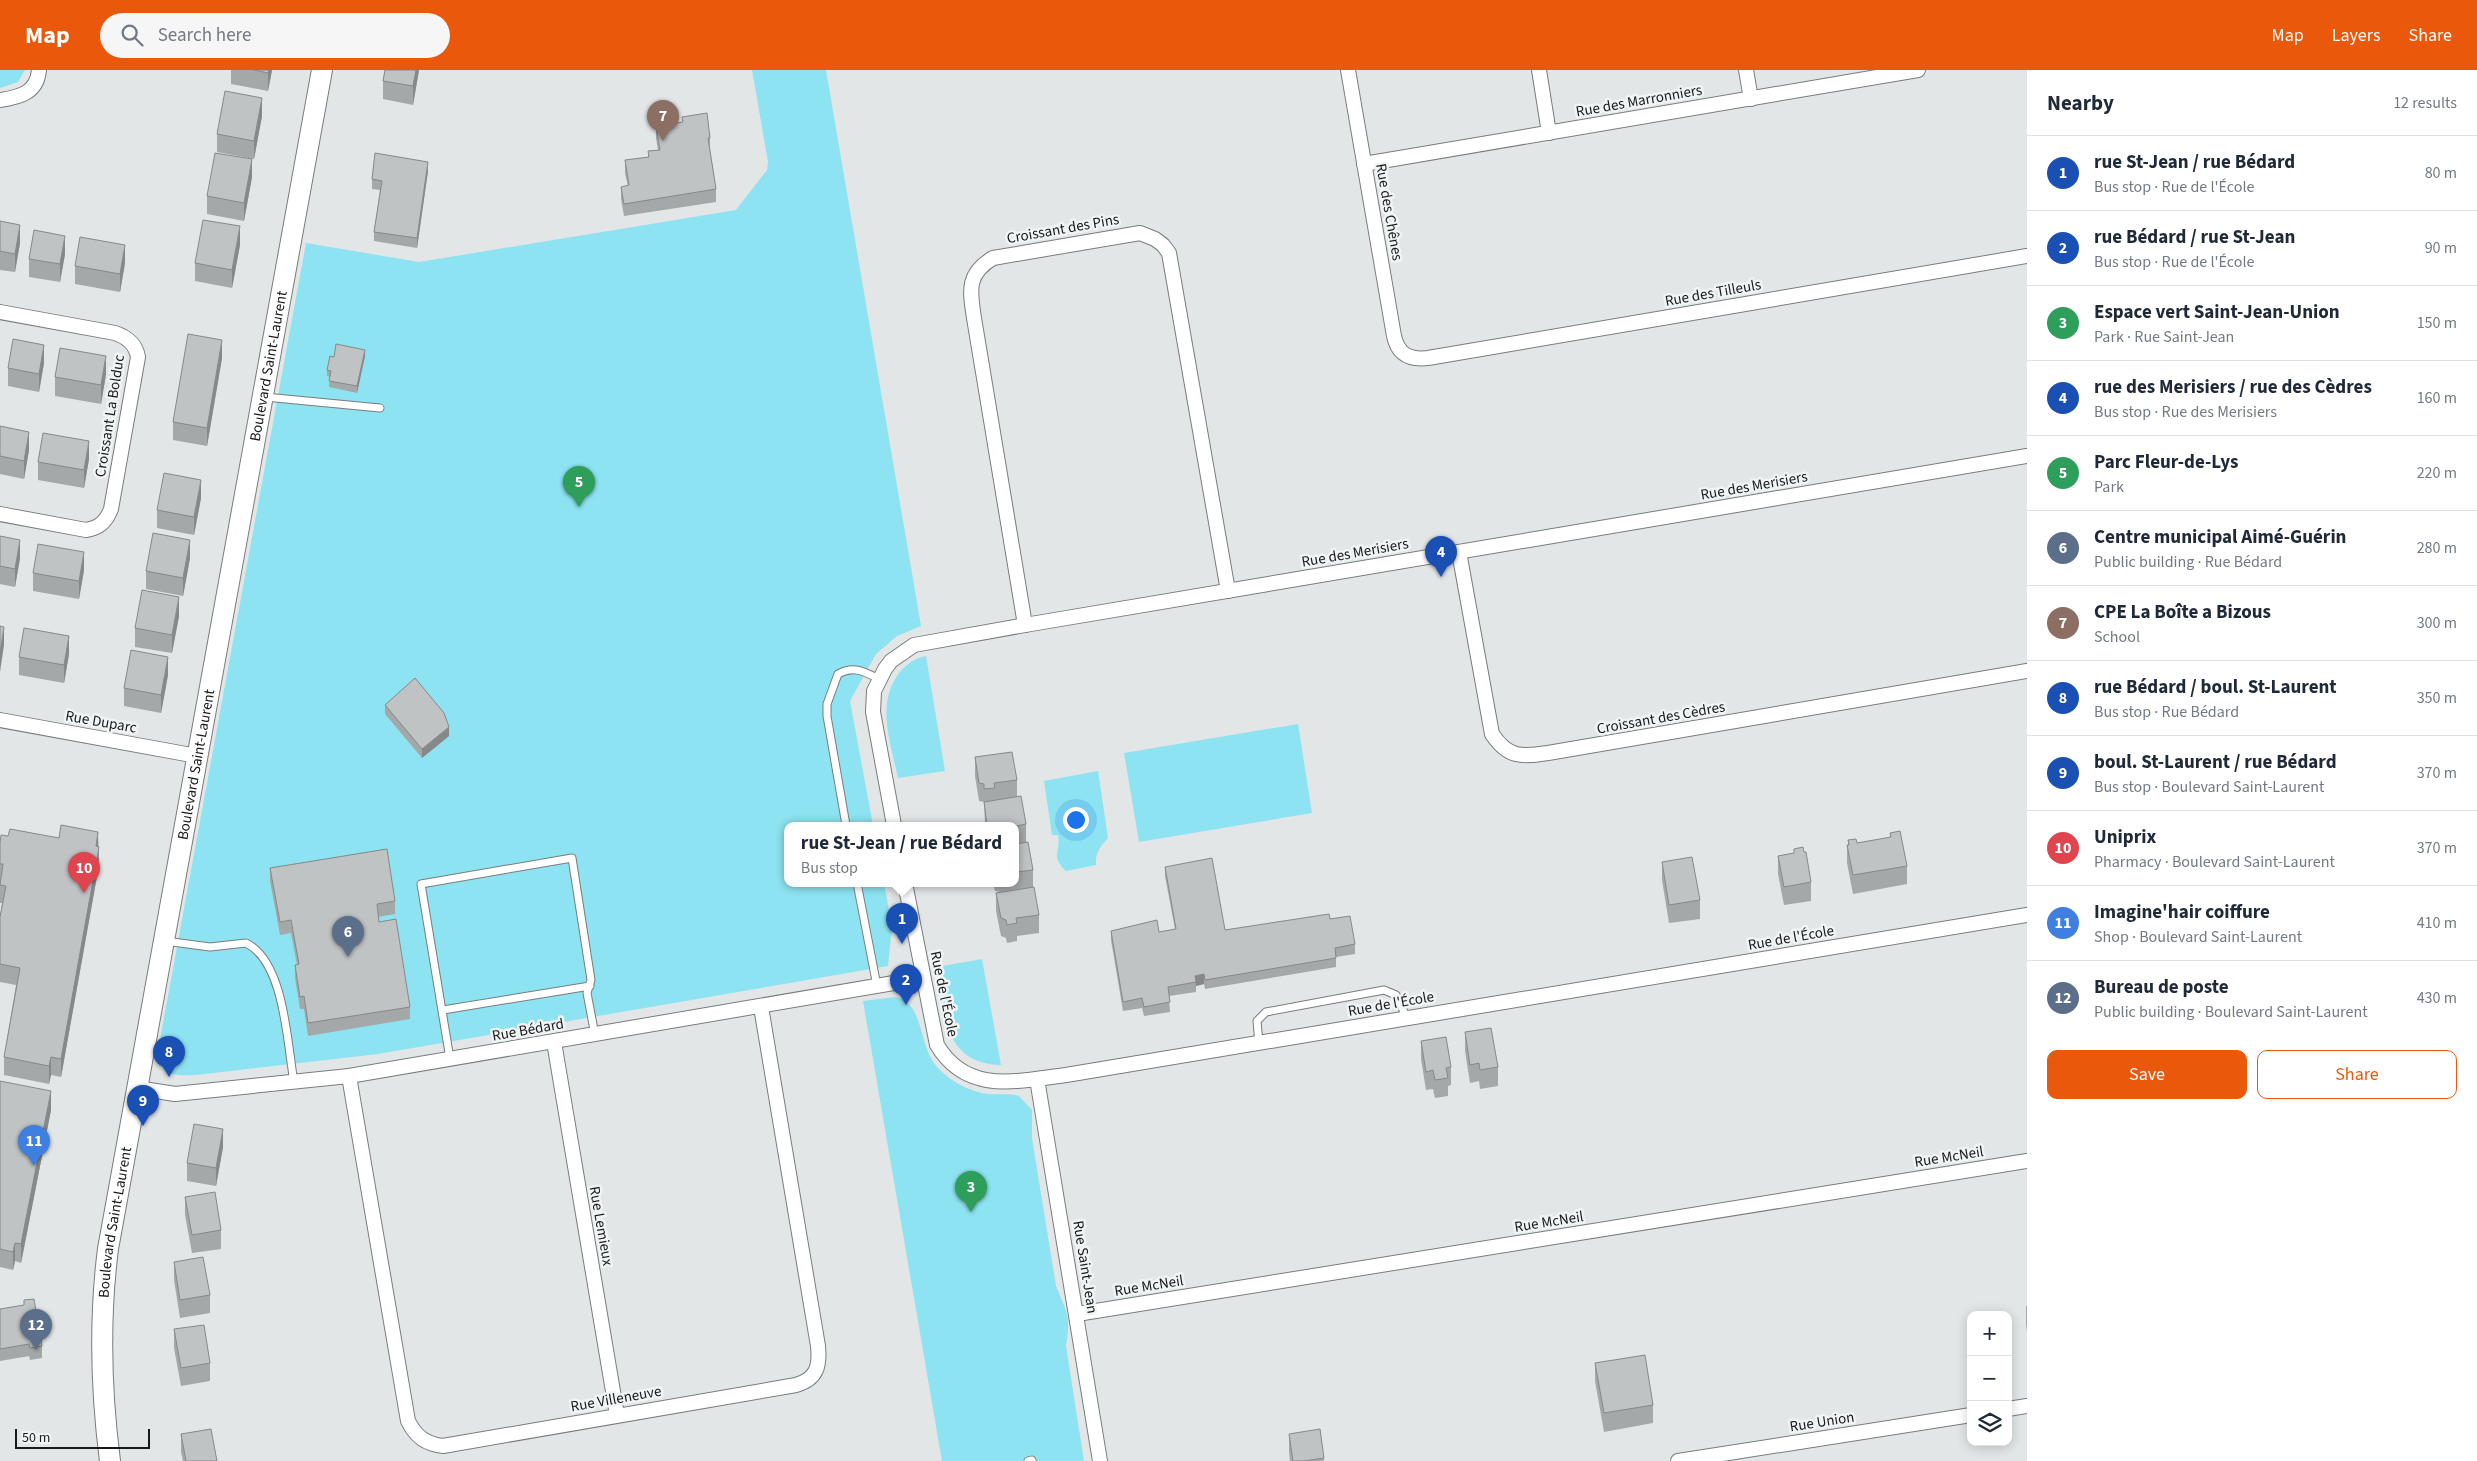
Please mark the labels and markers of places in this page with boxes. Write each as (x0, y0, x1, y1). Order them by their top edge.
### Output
pin: 7 (647, 100, 679, 141)
pin: 5 (563, 466, 595, 507)
pin: 4 (1425, 536, 1457, 577)
pin: 10 (68, 852, 100, 893)
pin: 1 (886, 903, 918, 944)
pin: 6 (332, 916, 364, 957)
pin: 2 (890, 964, 922, 1005)
pin: 8 (153, 1036, 185, 1077)
pin: 9 (127, 1085, 159, 1126)
pin: 11 (18, 1125, 50, 1166)
pin: 3 (955, 1171, 987, 1212)
pin: 12 (20, 1309, 52, 1350)

